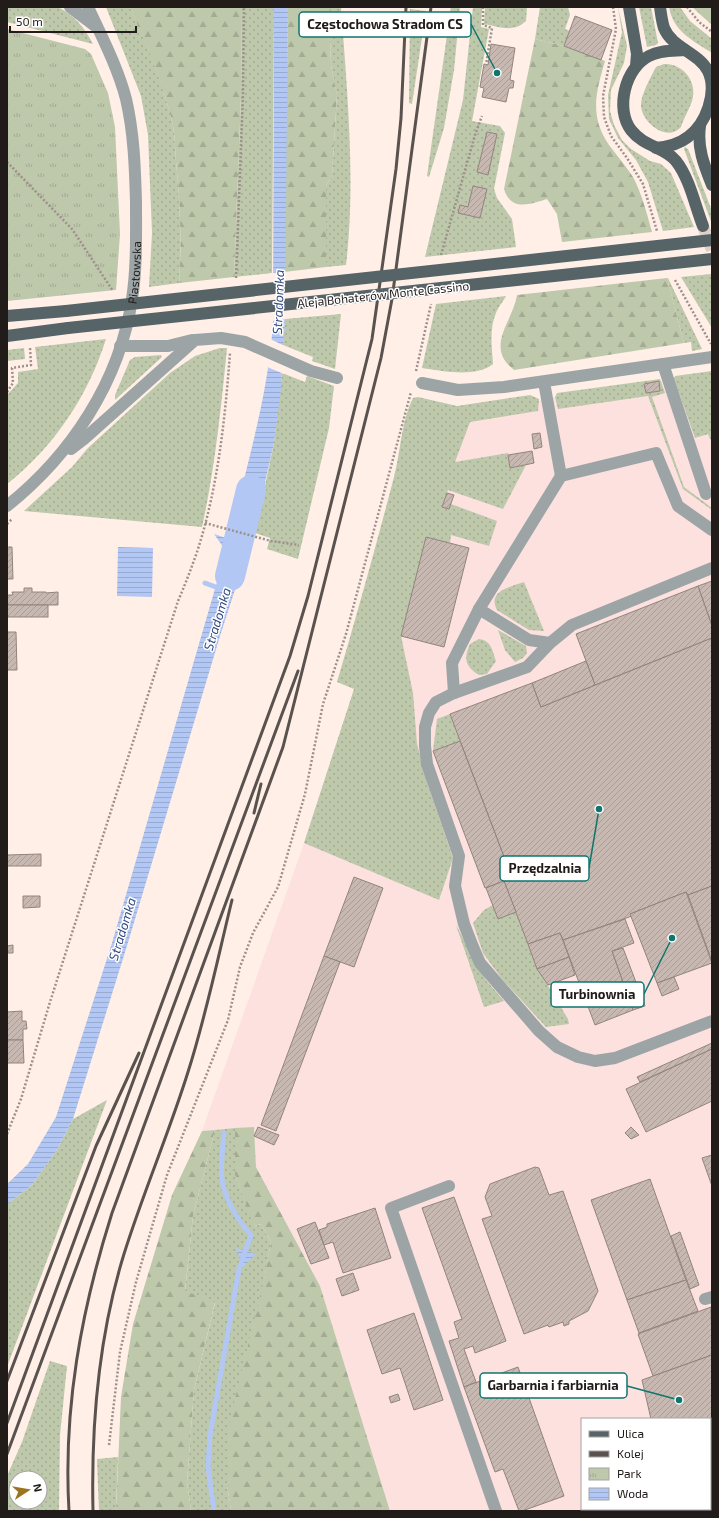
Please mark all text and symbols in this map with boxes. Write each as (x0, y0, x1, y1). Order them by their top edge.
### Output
scale bar (10, 8, 136, 34)
callout: Częstochowa Stradom CS (299, 12, 471, 37)
text: 50 m (16, 14, 43, 28)
text: Częstochowa Stradom CS (307, 16, 463, 32)
street label: Piastowska (124, 241, 143, 305)
water label: Stradomka (269, 269, 287, 335)
street label: Aleja Bohaterów Monte Cassino (296, 278, 470, 311)
water label: Stradomka (200, 586, 234, 652)
callout: Przędzalnia (500, 856, 589, 881)
text: Przędzalnia (509, 860, 581, 876)
water label: Stradomka (105, 896, 139, 962)
callout: Turbinownia (551, 982, 644, 1007)
text: Turbinownia (559, 986, 635, 1002)
callout: Garbarnia i farbiarnia (480, 1373, 627, 1398)
text: Garbarnia i farbiarnia (487, 1377, 619, 1393)
legend (581, 1418, 711, 1510)
text: Ulica (617, 1426, 644, 1440)
text: Kolej (617, 1446, 644, 1461)
text: Park (617, 1466, 642, 1480)
north arrow (8, 1470, 48, 1510)
text: N (31, 1483, 45, 1493)
text: Woda (617, 1486, 648, 1500)

